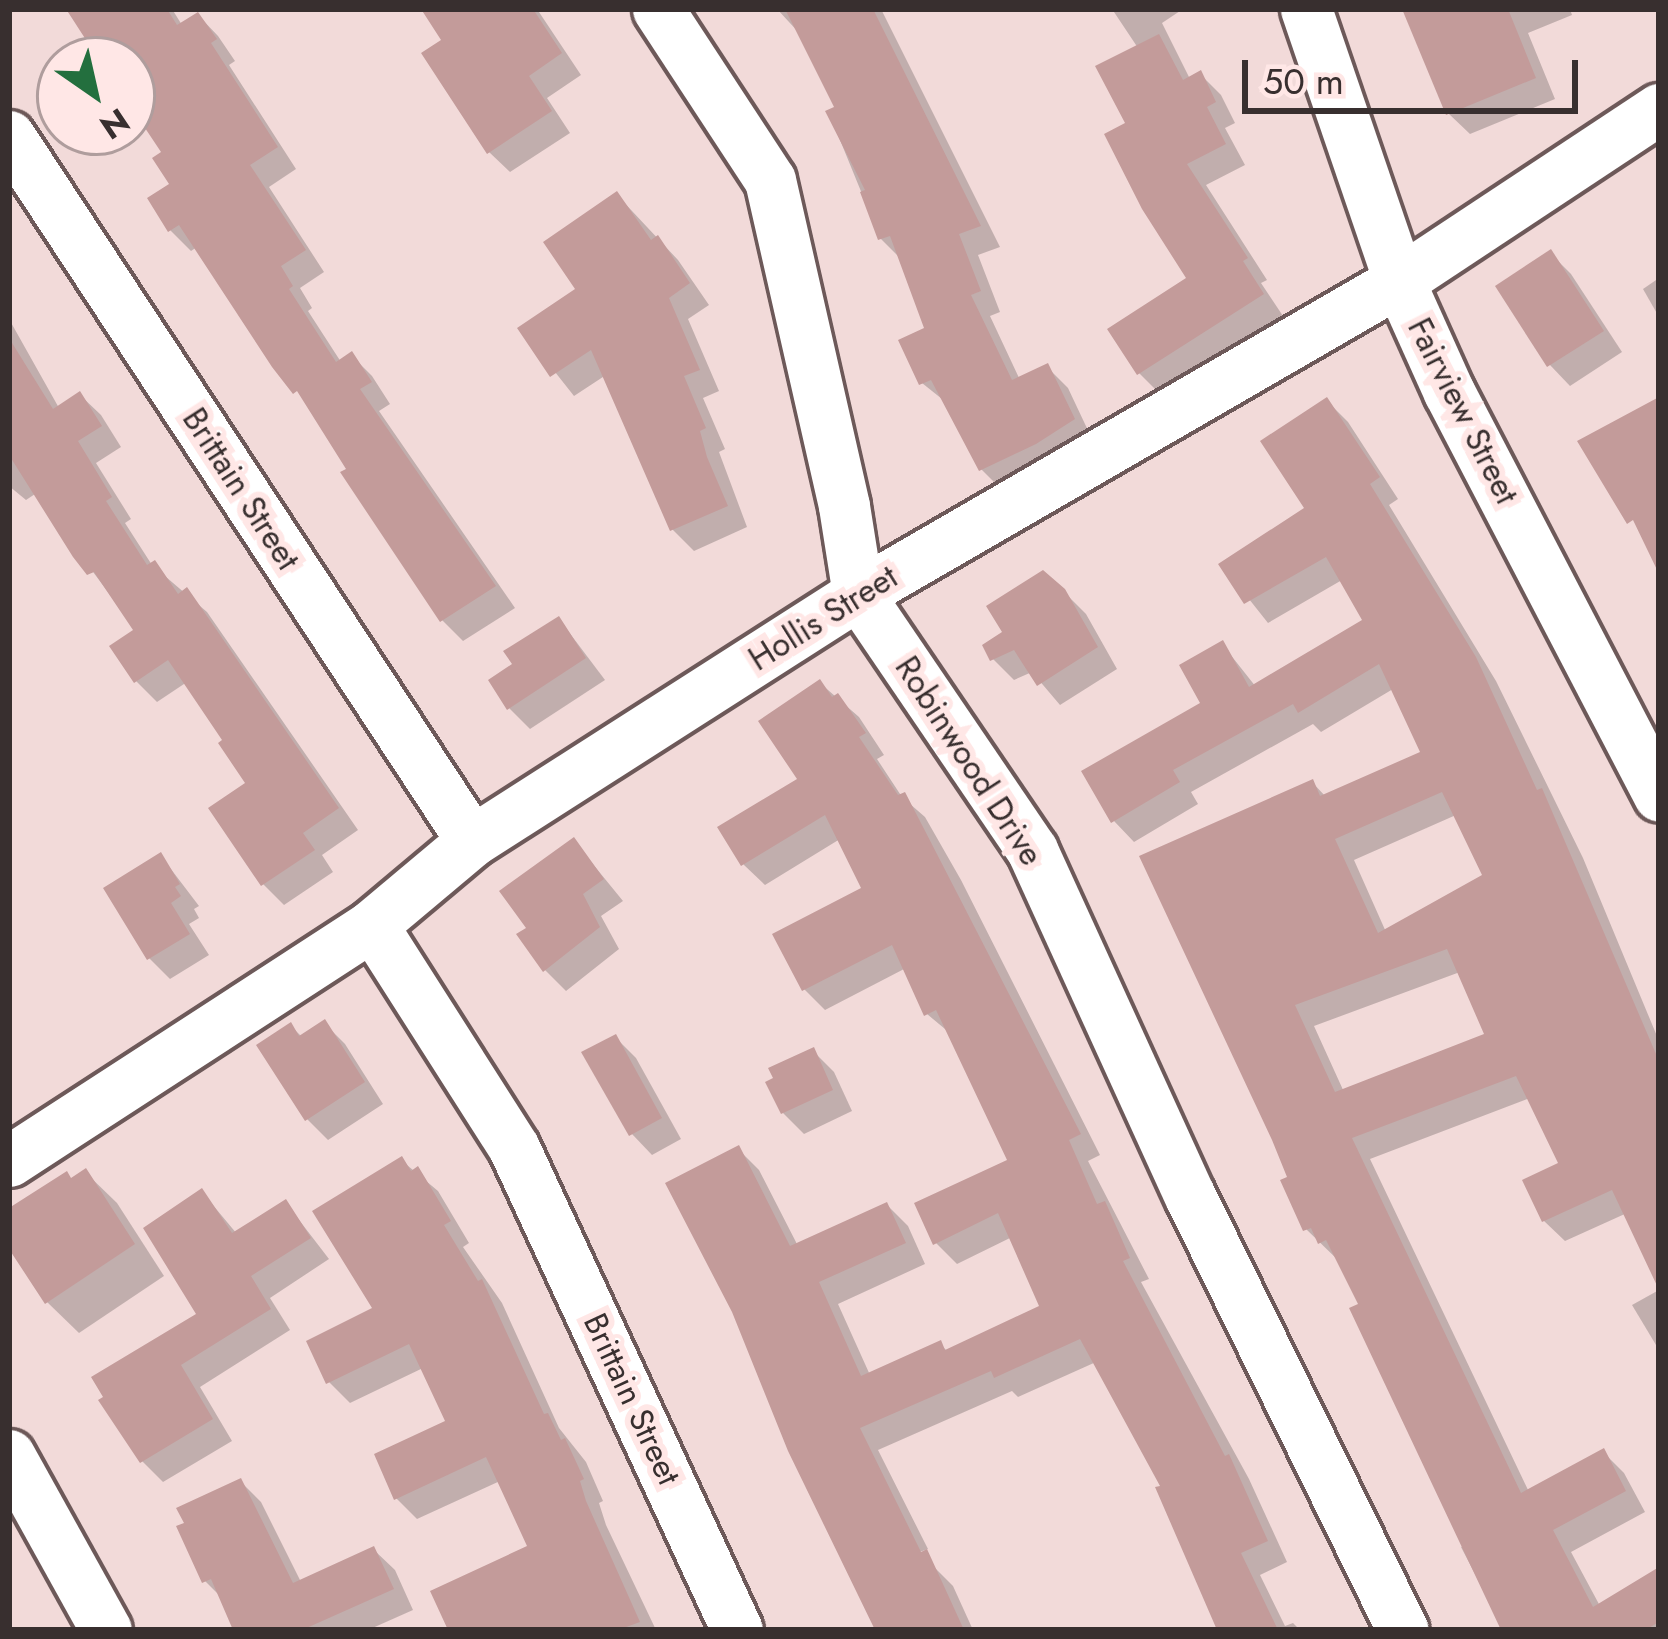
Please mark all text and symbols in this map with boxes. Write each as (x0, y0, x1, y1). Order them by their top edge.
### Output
north arrow (36, 36, 156, 156)
scale bar (1248, 36, 1584, 110)
text: 50 m (1263, 55, 1344, 107)
text: N (91, 97, 139, 151)
street label: Fairview Street (1399, 312, 1527, 510)
street label: Brittain Street (174, 401, 308, 577)
street label: Hollis Street (742, 557, 904, 679)
street label: Robinwood Drive (887, 649, 1051, 873)
street label: Brittain Street (575, 1307, 689, 1491)

